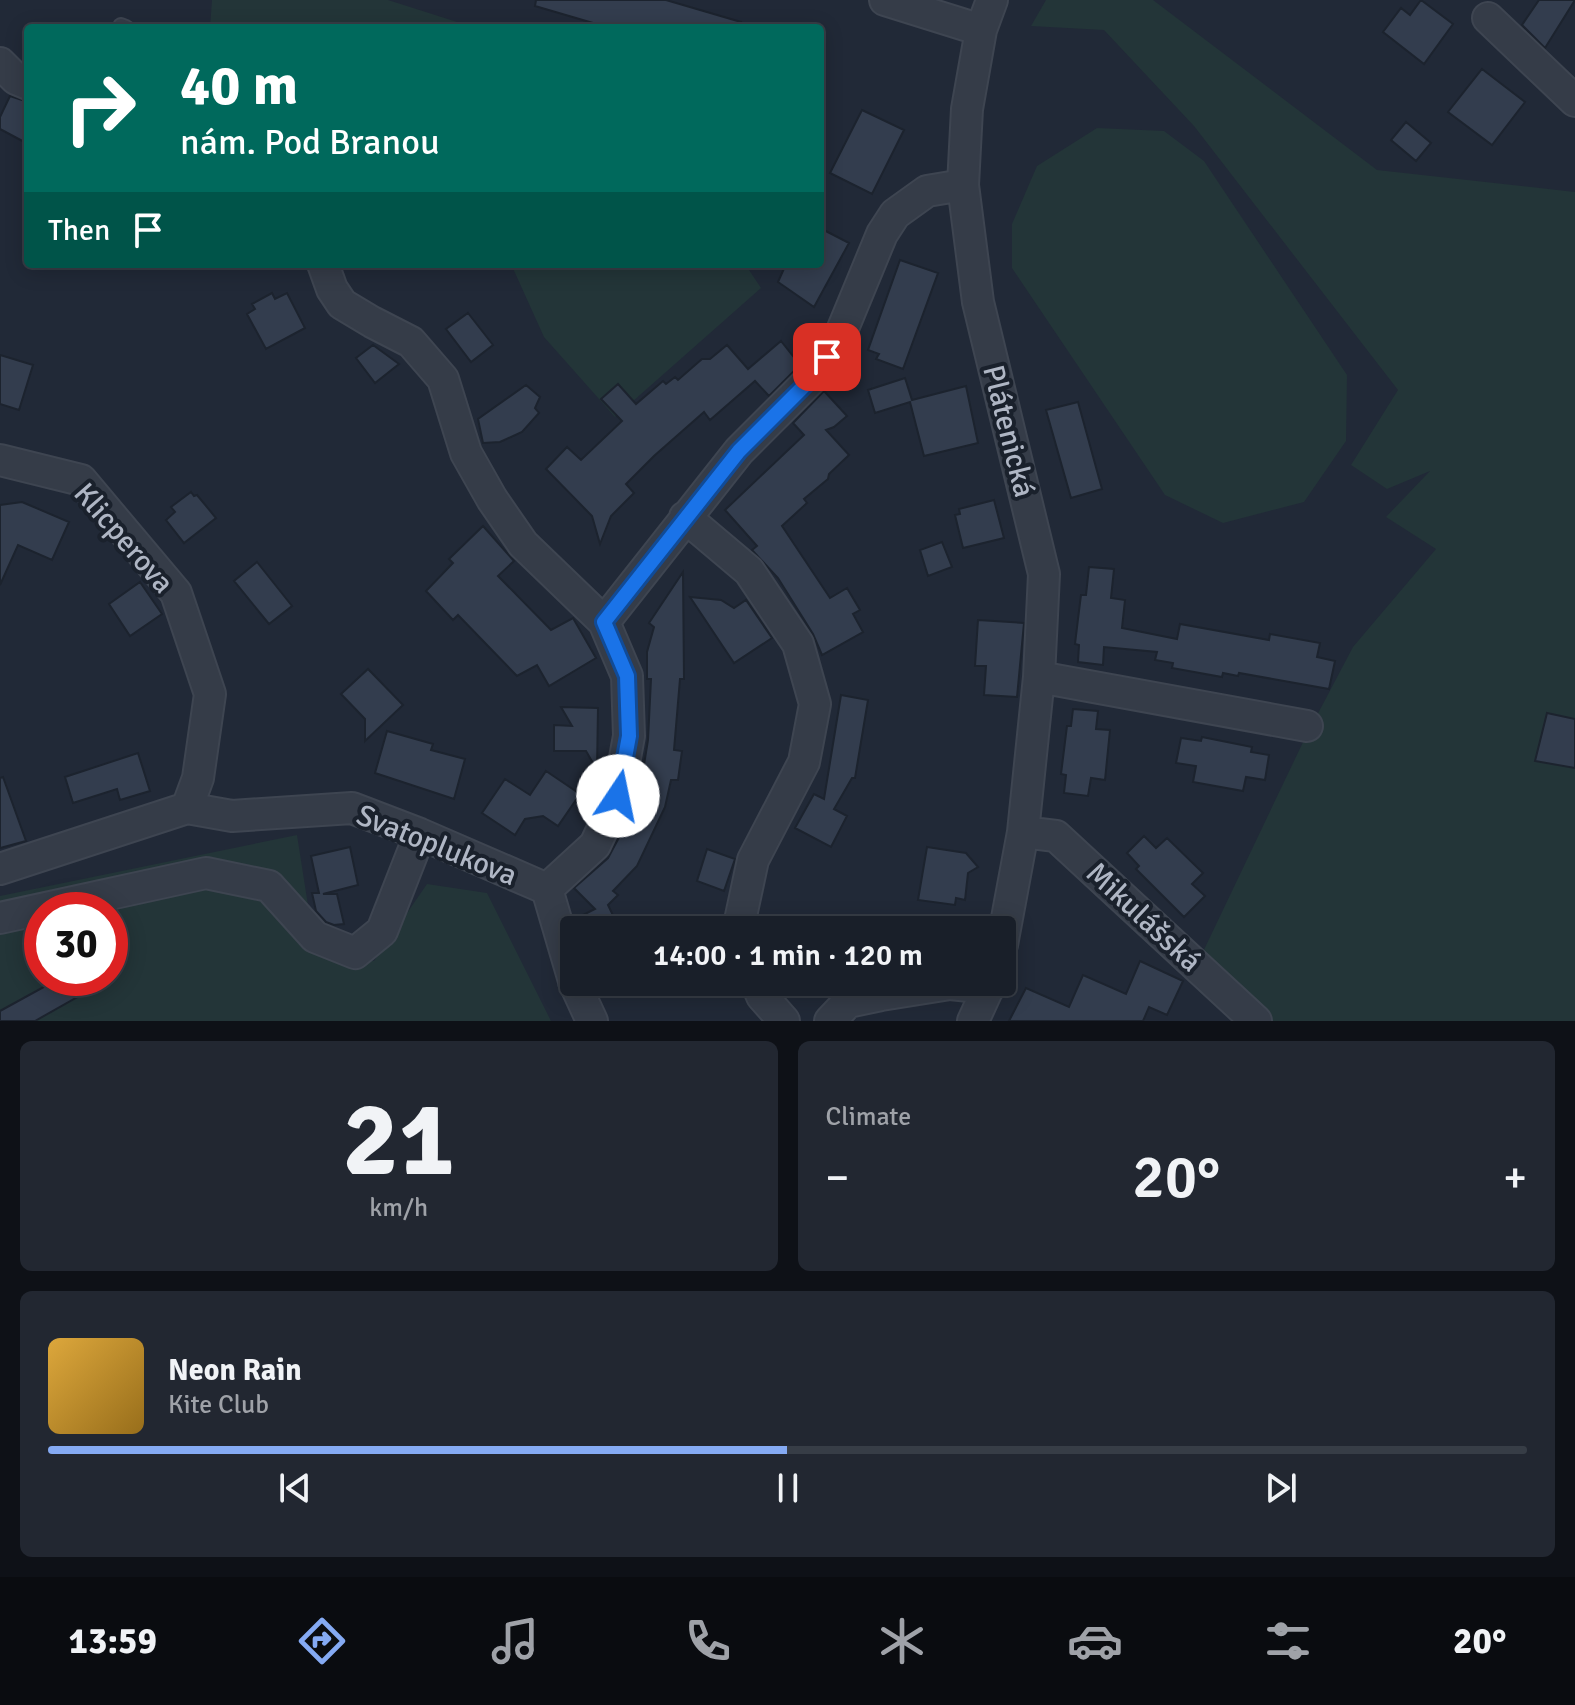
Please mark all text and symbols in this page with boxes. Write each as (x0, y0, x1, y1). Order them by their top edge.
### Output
text: 40 m (180, 51, 298, 120)
icon: right (48, 56, 152, 160)
text: nám. Pod Branou (180, 120, 440, 165)
icon: arrive (126, 208, 170, 252)
text: Then (48, 212, 110, 249)
pin (793, 323, 861, 391)
icon: arrive (805, 335, 849, 379)
street label: Plátenická (974, 361, 1043, 501)
street label: Klicperova (66, 476, 182, 601)
position arrow (576, 754, 660, 838)
street label: Svatoplukova (351, 797, 522, 894)
street label: Mikulášská (1078, 855, 1209, 980)
speed limit sign: 30 (24, 892, 128, 996)
text: 14:00 · 1 min · 120 m (653, 937, 923, 974)
text: 21 (343, 1076, 455, 1204)
text: Climate (826, 1101, 911, 1133)
text: 20° (1132, 1141, 1220, 1215)
text: − (826, 1151, 849, 1205)
text: + (1503, 1151, 1527, 1205)
text: km/h (369, 1192, 428, 1224)
text: Neon Rain (168, 1352, 302, 1389)
text: Kite Club (168, 1389, 269, 1421)
icon: previous (273, 1466, 317, 1510)
icon: pause (766, 1466, 810, 1510)
icon: next (1259, 1466, 1303, 1510)
icon: directions (294, 1613, 350, 1669)
icon: music (487, 1613, 543, 1669)
icon: phone (680, 1613, 736, 1669)
icon: climate (874, 1613, 930, 1669)
icon: car (1067, 1613, 1123, 1669)
icon: filters (1260, 1613, 1316, 1669)
text: 13:59 (69, 1619, 157, 1664)
text: 20° (1453, 1619, 1506, 1664)

